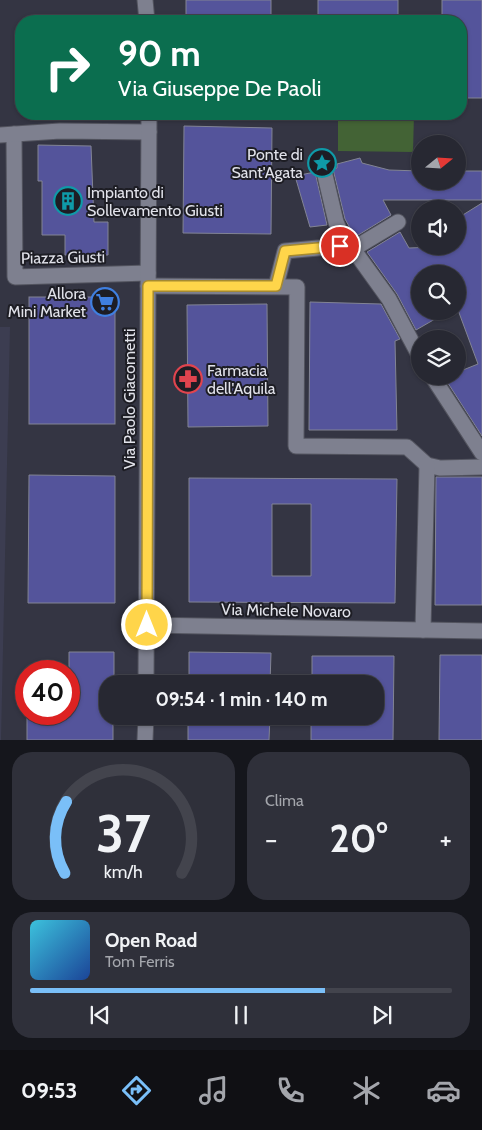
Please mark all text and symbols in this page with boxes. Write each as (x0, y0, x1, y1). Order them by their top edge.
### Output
text: 90 m (118, 32, 201, 75)
icon: right (35, 35, 100, 100)
text: Via Giuseppe De Paoli (118, 75, 321, 102)
north arrow (411, 135, 466, 190)
map controls (411, 135, 466, 385)
place label: Ponte di Sant'Agata (231, 145, 303, 182)
place icon: Ponte di Sant'Agata (307, 148, 337, 178)
place label: Impianto di Sollevamento Giusti (87, 183, 223, 220)
building icon: Impianto di Sollevamento Giusti (53, 186, 83, 216)
button: sound (411, 200, 466, 255)
pin (319, 225, 361, 267)
icon: arrive (326, 232, 354, 260)
street label: Piazza Giusti (21, 247, 105, 268)
button: search (411, 265, 466, 320)
place label: Allora Mini Market (8, 284, 87, 321)
supermarket icon: Allora Mini Market (90, 287, 120, 317)
street label: Via Paolo Giacometti (120, 329, 139, 469)
button: layers (411, 330, 466, 385)
place label: Farmacia dell'Aquila (207, 361, 276, 398)
pharmacy icon: Farmacia dell'Aquila (173, 364, 203, 394)
position arrow (120, 598, 172, 650)
street label: Via Michele Novaro (221, 600, 351, 621)
speed limit sign: 40 (15, 660, 80, 725)
text: 09:54 · 1 min · 140 m (155, 688, 328, 711)
text: Clima (265, 791, 304, 810)
text: 37 (96, 802, 151, 865)
text: 20° (330, 815, 387, 862)
text: − (265, 822, 277, 856)
text: + (440, 822, 452, 856)
text: km/h (104, 861, 143, 882)
text: Open Road (105, 929, 197, 952)
text: Tom Ferris (105, 952, 175, 971)
icon: previous (86, 1001, 114, 1029)
icon: pause (227, 1001, 255, 1029)
icon: next (368, 1001, 396, 1029)
icon: directions (119, 1073, 154, 1108)
icon: music (196, 1073, 231, 1108)
icon: phone (273, 1073, 308, 1108)
icon: climate (349, 1073, 384, 1108)
icon: car (426, 1073, 461, 1108)
text: 09:53 (21, 1077, 77, 1104)

